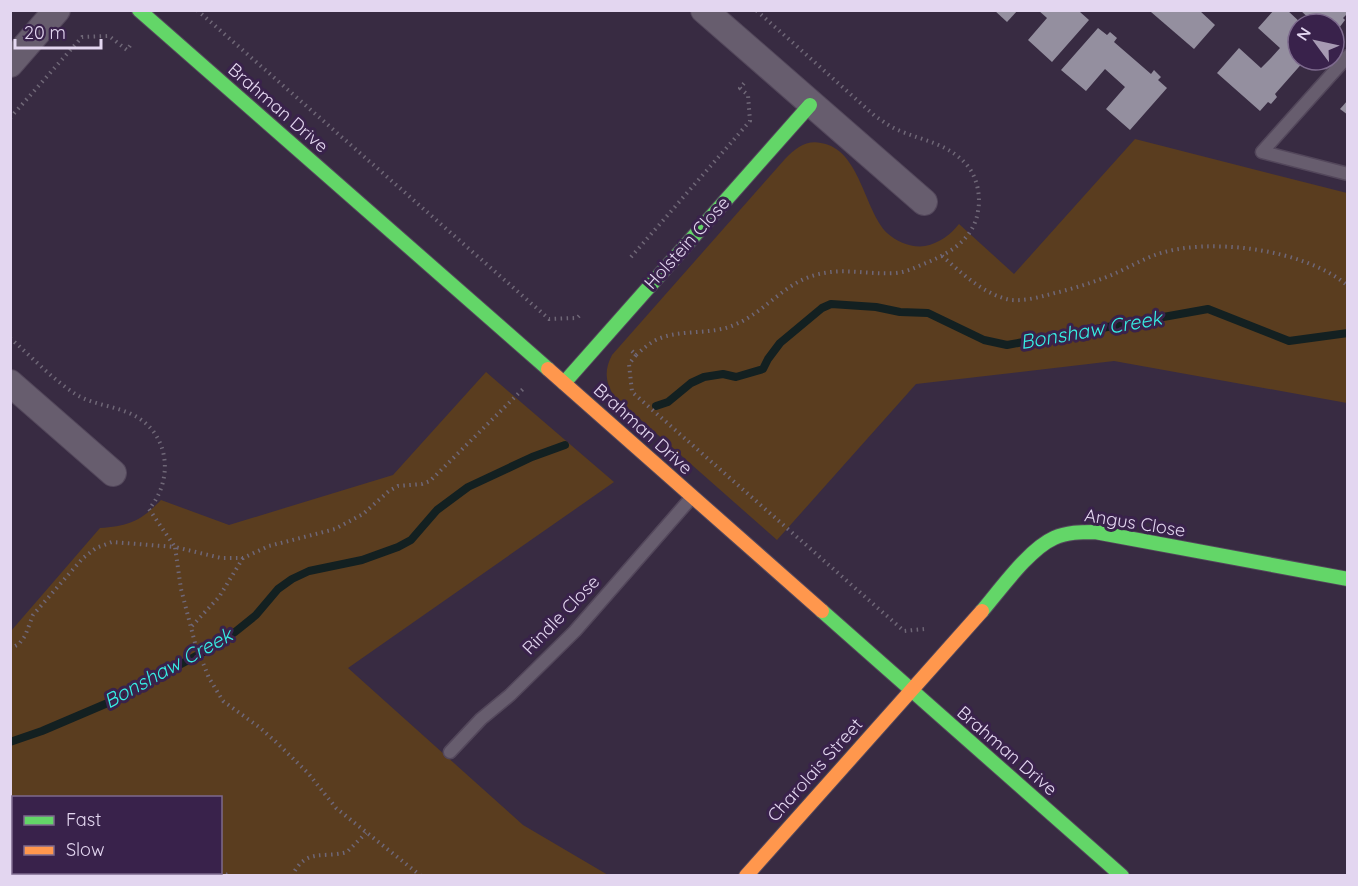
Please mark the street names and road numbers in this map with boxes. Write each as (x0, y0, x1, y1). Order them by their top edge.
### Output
street label: Brahman Drive (223, 58, 333, 157)
street label: Holstein Close (639, 192, 734, 294)
street label: Brahman Drive (589, 378, 698, 479)
street label: Angus Close (1083, 503, 1187, 542)
street label: Rindle Close (517, 570, 604, 659)
street label: Brahman Drive (952, 701, 1062, 800)
street label: Charolais Street (762, 713, 867, 826)

